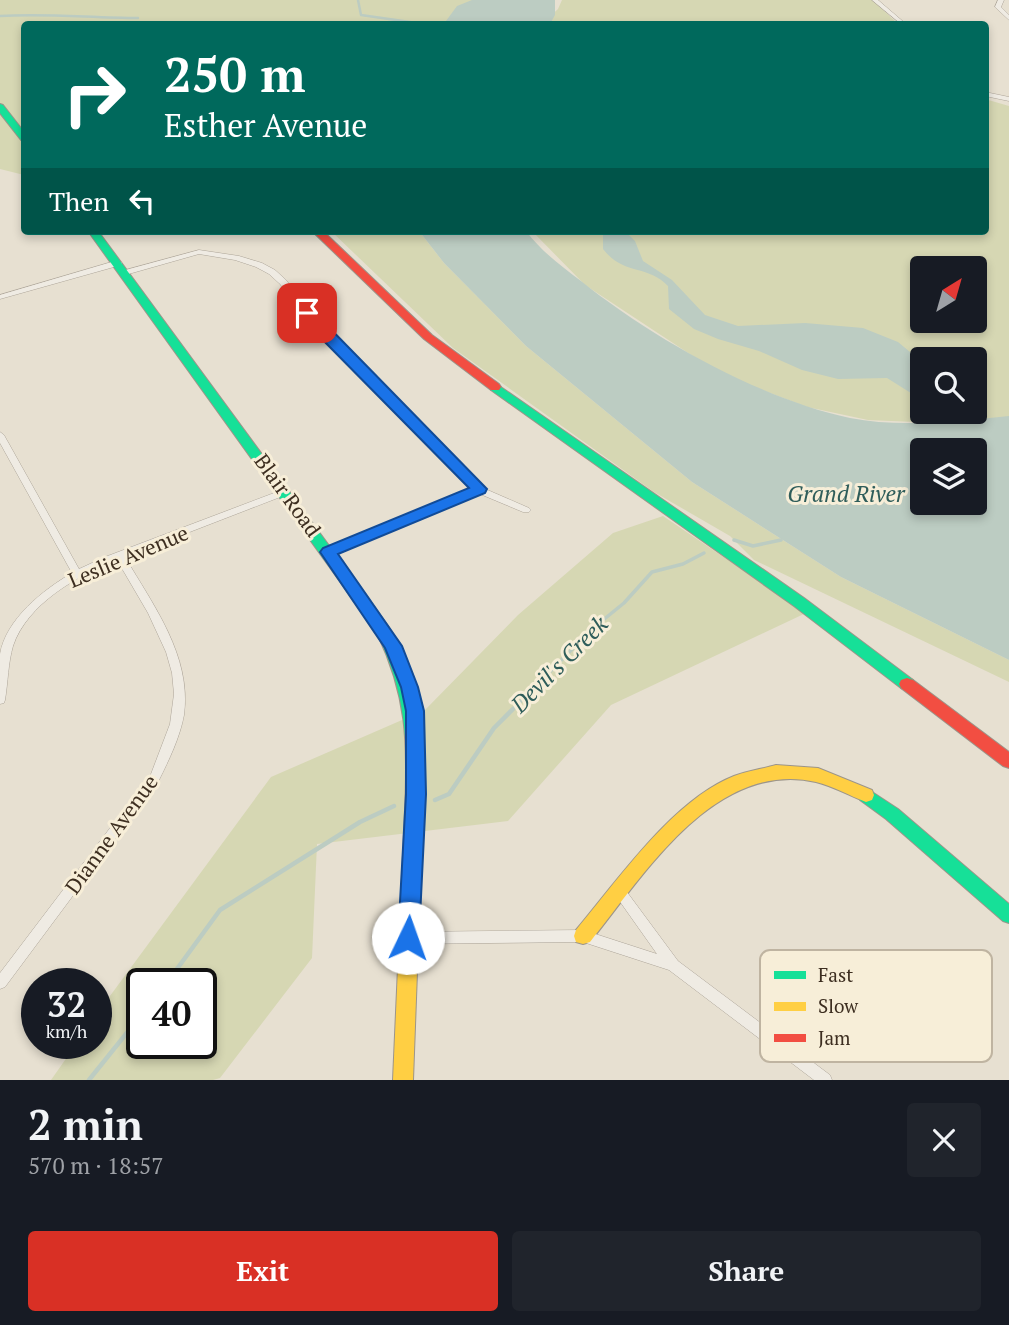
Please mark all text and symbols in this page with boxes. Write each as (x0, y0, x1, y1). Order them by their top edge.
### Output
text: 250 m (164, 41, 306, 106)
icon: right (49, 49, 140, 140)
text: Esther Avenue (164, 104, 367, 146)
icon: left (123, 182, 161, 220)
text: Then (49, 184, 109, 218)
north arrow (910, 256, 987, 332)
map controls (910, 256, 987, 515)
pin (277, 283, 337, 343)
icon: arrive (288, 294, 326, 332)
button: search (910, 347, 987, 424)
button: layers (910, 438, 987, 515)
street label: Blair Road (248, 448, 328, 542)
water label: Grand River (787, 478, 906, 509)
street label: Leslie Avenue (64, 518, 192, 594)
water label: Devil's Creek (503, 608, 615, 720)
street label: Dianne Avenue (58, 769, 164, 899)
position arrow (371, 901, 445, 975)
legend (760, 950, 992, 1062)
text: Fast (818, 962, 853, 987)
speed limit sign: 40 (126, 968, 217, 1059)
text: 32 (47, 981, 86, 1027)
text: Slow (818, 993, 859, 1018)
text: km/h (46, 1019, 87, 1043)
text: Jam (818, 1025, 851, 1050)
text: 2 min (28, 1096, 143, 1152)
button: close (907, 1103, 981, 1177)
text: 570 m · 18:57 (28, 1150, 163, 1181)
button: Exit (28, 1231, 498, 1311)
button: Share (512, 1231, 981, 1311)

